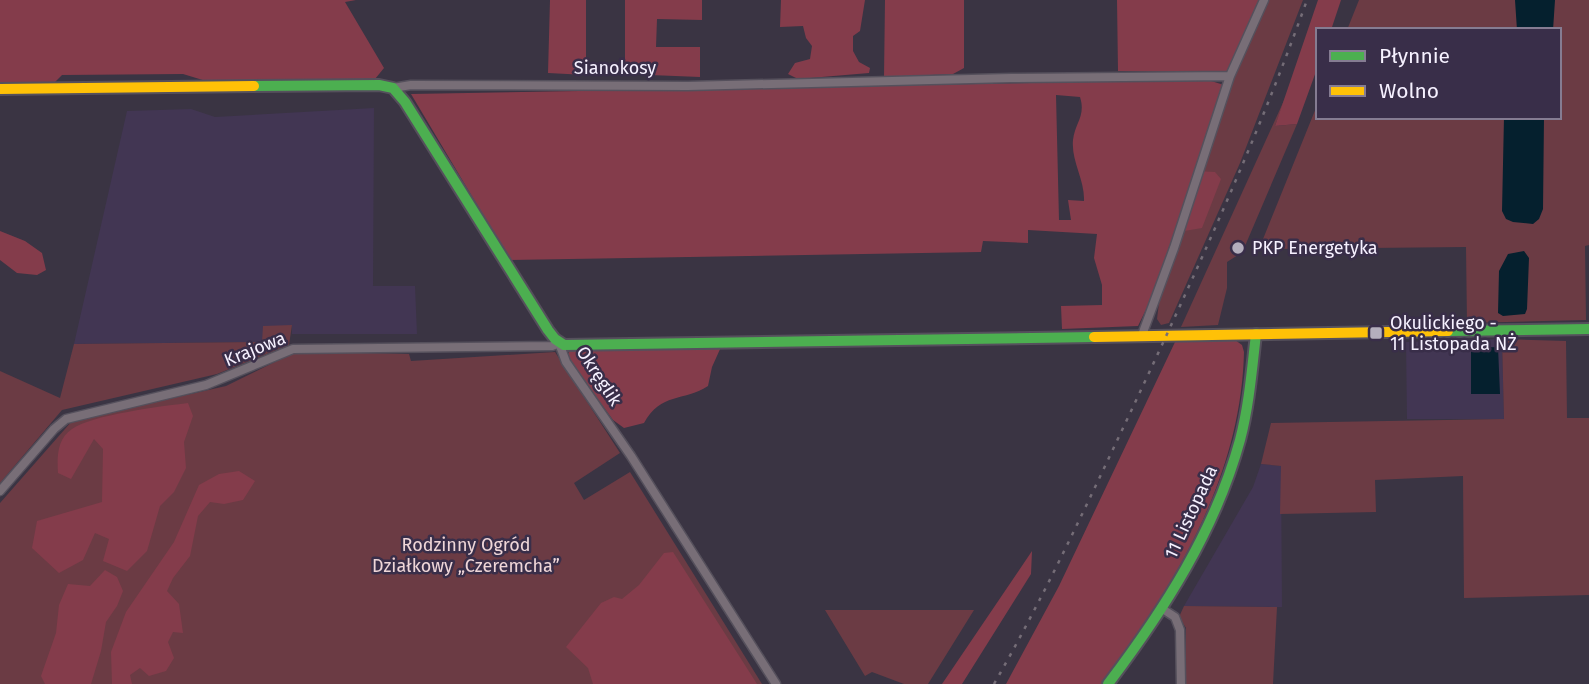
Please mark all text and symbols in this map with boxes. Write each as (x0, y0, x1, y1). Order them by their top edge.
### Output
legend (1316, 28, 1561, 119)
text: Płynnie (1379, 43, 1450, 69)
street label: Sianokosy (574, 57, 656, 79)
text: Wolno (1379, 78, 1439, 104)
place label: PKP Energetyka (1252, 237, 1378, 259)
marker: PKP Energetyka (1230, 240, 1246, 256)
place label: Okulickiego - 11 Listopada NŻ (1390, 312, 1517, 355)
marker: Okulickiego - 11 Listopada NŻ (1368, 325, 1384, 341)
street label: Krajowa (221, 327, 289, 371)
street label: Okręglik (572, 342, 627, 411)
street label: 11 Listopada (1160, 462, 1222, 562)
park label: Rodzinny Ogród Działkowy „Czeremcha” (372, 534, 560, 577)

